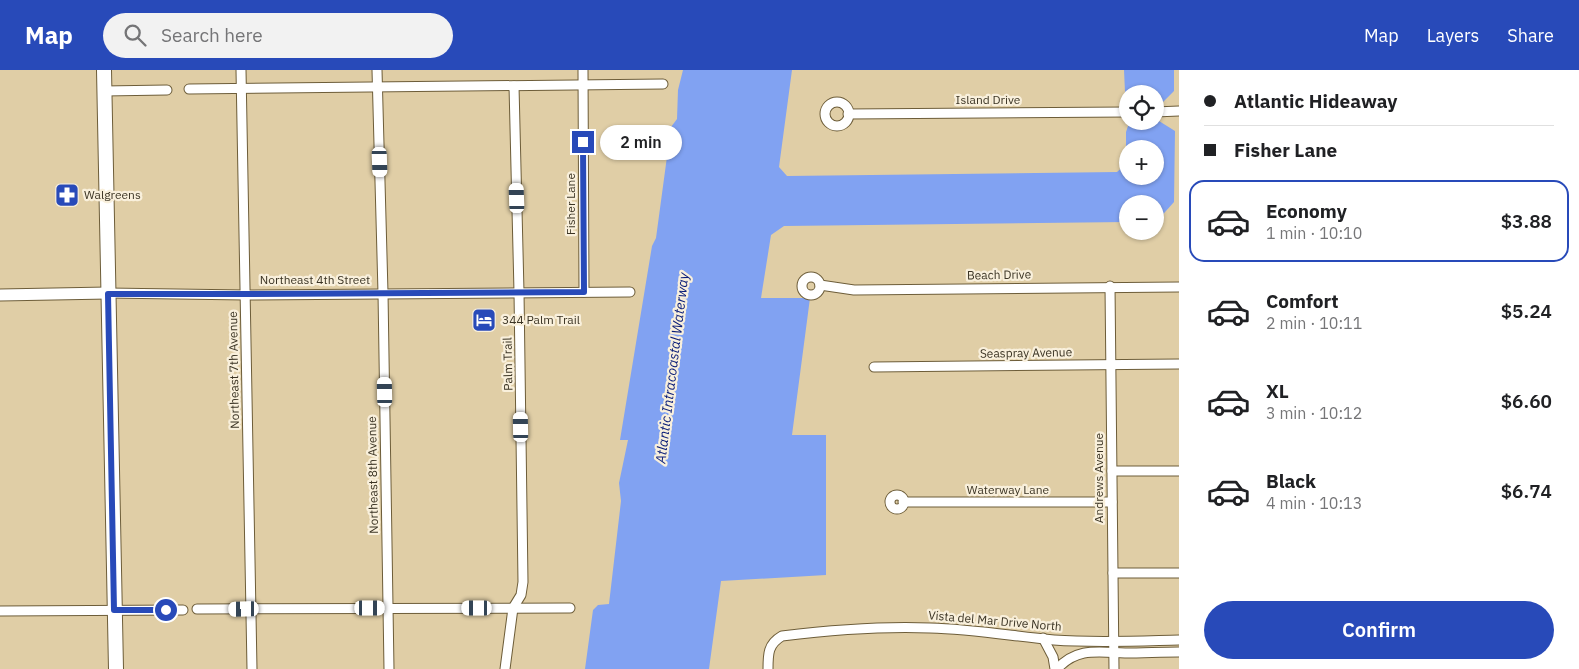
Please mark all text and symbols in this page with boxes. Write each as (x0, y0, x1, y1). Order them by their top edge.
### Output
search box (103, 13, 453, 58)
text: Map (25, 19, 73, 51)
icon: search (121, 21, 149, 49)
text: Search here (161, 23, 263, 47)
text: Map (1364, 24, 1399, 47)
text: Layers (1427, 24, 1479, 47)
text: Share (1507, 24, 1554, 47)
map controls (1119, 85, 1164, 240)
button: locate (1119, 85, 1164, 130)
text: Atlantic Hideaway (1234, 89, 1397, 113)
street label: Island Drive (956, 92, 1021, 107)
callout: 2 min (600, 124, 683, 160)
route end (572, 131, 594, 153)
text: 2 min (620, 132, 662, 152)
text: Fisher Lane (1234, 138, 1337, 162)
button: + (1119, 140, 1164, 185)
car (371, 147, 388, 177)
street label: Fisher Lane (563, 173, 578, 235)
pharmacy icon: Walgreens (54, 182, 80, 208)
car (508, 183, 525, 213)
place label: Walgreens (84, 187, 141, 202)
button: − (1119, 195, 1164, 240)
icon: car (1206, 199, 1251, 244)
text: Economy (1266, 199, 1347, 223)
text: $3.88 (1501, 209, 1552, 233)
text: 1 min · 10:10 (1266, 223, 1362, 243)
street label: Beach Drive (967, 266, 1032, 283)
water label: Atlantic Intracoastal Waterway (651, 270, 693, 466)
street label: Northeast 4th Street (260, 272, 370, 287)
icon: car (1206, 289, 1251, 334)
text: Comfort (1266, 289, 1339, 313)
text: $5.24 (1501, 299, 1552, 323)
hotel icon: 344 Palm Trail (471, 307, 497, 333)
street label: Northeast 7th Avenue (225, 311, 242, 429)
place label: 344 Palm Trail (502, 312, 580, 327)
text: 2 min · 10:11 (1266, 313, 1362, 333)
street label: Palm Trail (500, 337, 515, 391)
street label: Seaspray Avenue (980, 344, 1073, 361)
car (377, 377, 392, 407)
icon: car (1206, 379, 1251, 424)
text: XL (1266, 379, 1289, 403)
text: $6.60 (1501, 389, 1552, 413)
text: 3 min · 10:12 (1266, 403, 1362, 423)
car (513, 412, 528, 442)
street label: Northeast 8th Avenue (364, 416, 381, 534)
street label: Andrews Avenue (1091, 432, 1106, 523)
icon: car (1206, 469, 1251, 514)
text: Black (1266, 469, 1316, 493)
text: $6.74 (1501, 479, 1552, 503)
street label: Waterway Lane (967, 482, 1050, 497)
text: 4 min · 10:13 (1266, 493, 1362, 513)
route start (155, 599, 177, 621)
car (228, 601, 259, 617)
car (355, 601, 385, 616)
car (462, 601, 492, 616)
button: Confirm (1204, 601, 1554, 659)
street label: Vista del Mar Drive North (928, 607, 1062, 634)

